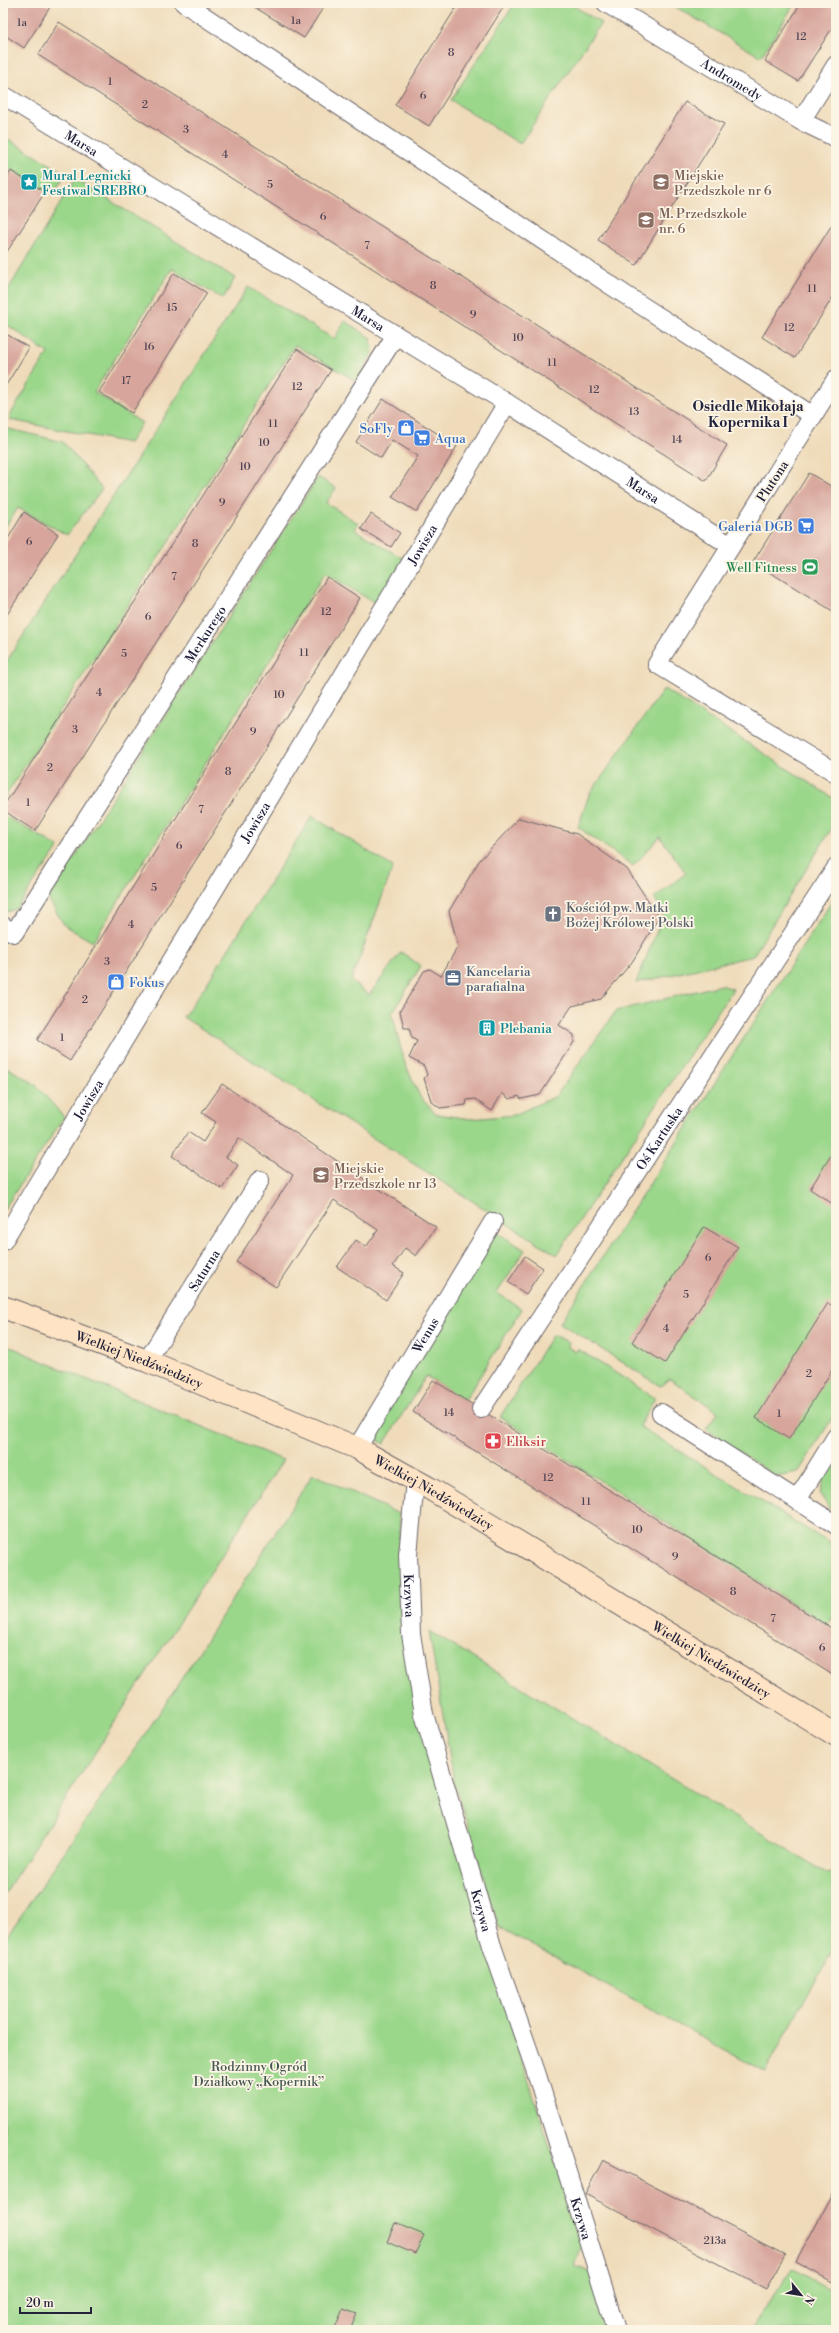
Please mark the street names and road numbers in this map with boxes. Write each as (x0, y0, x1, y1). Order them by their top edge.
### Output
street label: Andromedy (697, 55, 765, 105)
street label: Marsa (61, 128, 101, 160)
street label: Marsa (348, 303, 388, 335)
street label: Plutona (754, 457, 792, 505)
street label: Marsa (623, 474, 662, 507)
street label: Jowisza (404, 521, 441, 569)
street label: Merkurego (182, 603, 230, 666)
street label: Jowisza (237, 799, 274, 846)
street label: Jowisza (70, 1077, 107, 1124)
street label: Oś Kartuska (633, 1104, 686, 1173)
street label: Saturna (185, 1247, 224, 1295)
street label: Wenus (409, 1315, 443, 1357)
street label: Wielkiej Niedźwiedzicy (72, 1328, 206, 1393)
street label: Wielkiej Niedźwiedzicy (370, 1452, 497, 1535)
street label: Krzywa (400, 1574, 417, 1618)
street label: Wielkiej Niedźwiedzicy (648, 1618, 774, 1703)
street label: Krzywa (467, 1888, 494, 1934)
street label: Krzywa (566, 2196, 595, 2242)

